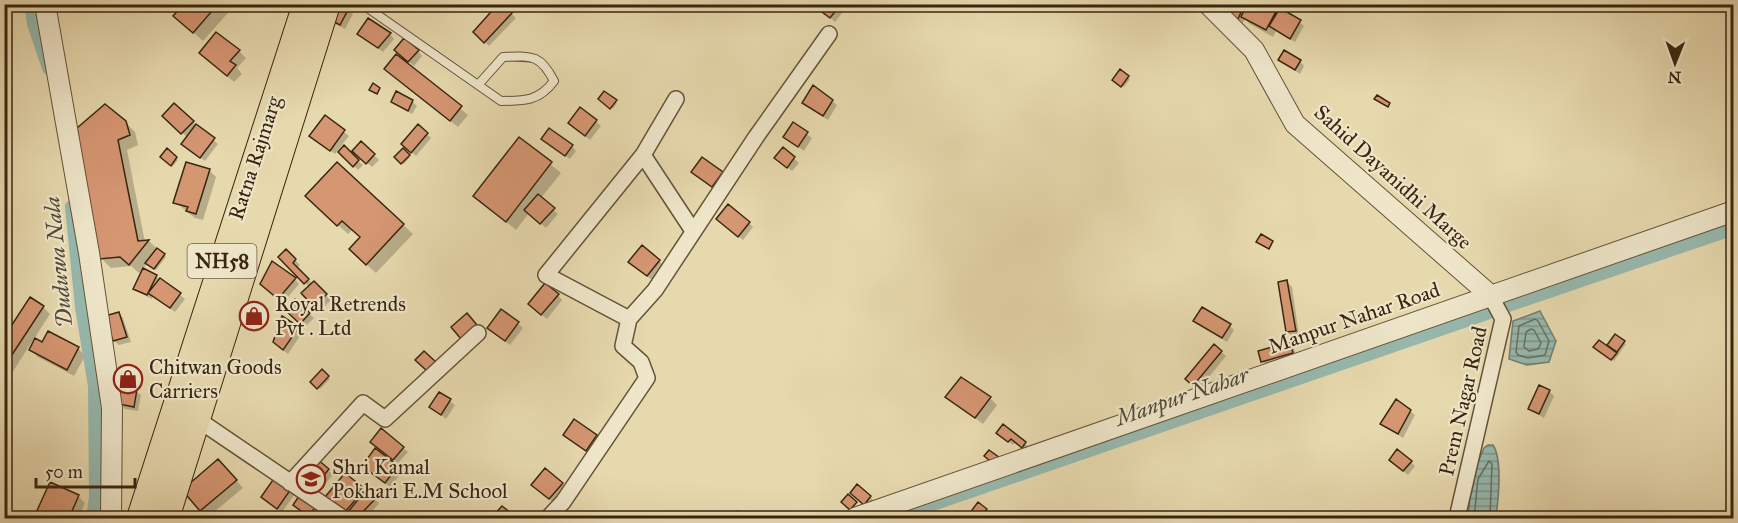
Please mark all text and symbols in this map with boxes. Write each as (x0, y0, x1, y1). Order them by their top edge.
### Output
north arrow (1645, 33, 1705, 93)
text: N (1667, 68, 1682, 87)
street label: Ratna Rajmarg (223, 93, 287, 223)
street label: Sahid Dayanidhi Marge (1309, 99, 1478, 255)
water label: Duduwa Nala (38, 195, 78, 329)
road number: NH58 (188, 244, 256, 278)
street label: Manpur Nahar Road (1265, 276, 1444, 360)
place label: Royal Retrends Pvt . Ltd (275, 291, 406, 341)
shop icon: Royal Retrends Pvt . Ltd (238, 300, 270, 332)
street label: Prem Nagar Road (1433, 323, 1493, 478)
place label: Chitwan Goods Carriers (149, 354, 282, 404)
water label: Manpur Nahar (1110, 360, 1254, 432)
shop icon: Chitwan Goods Carriers (112, 363, 144, 395)
scale bar (36, 451, 135, 489)
place label: Shri Kamal Pokhari E.M School (332, 454, 508, 504)
text: 50 m (45, 461, 83, 483)
school or university icon: Shri Kamal Pokhari E.M School (295, 463, 327, 495)

